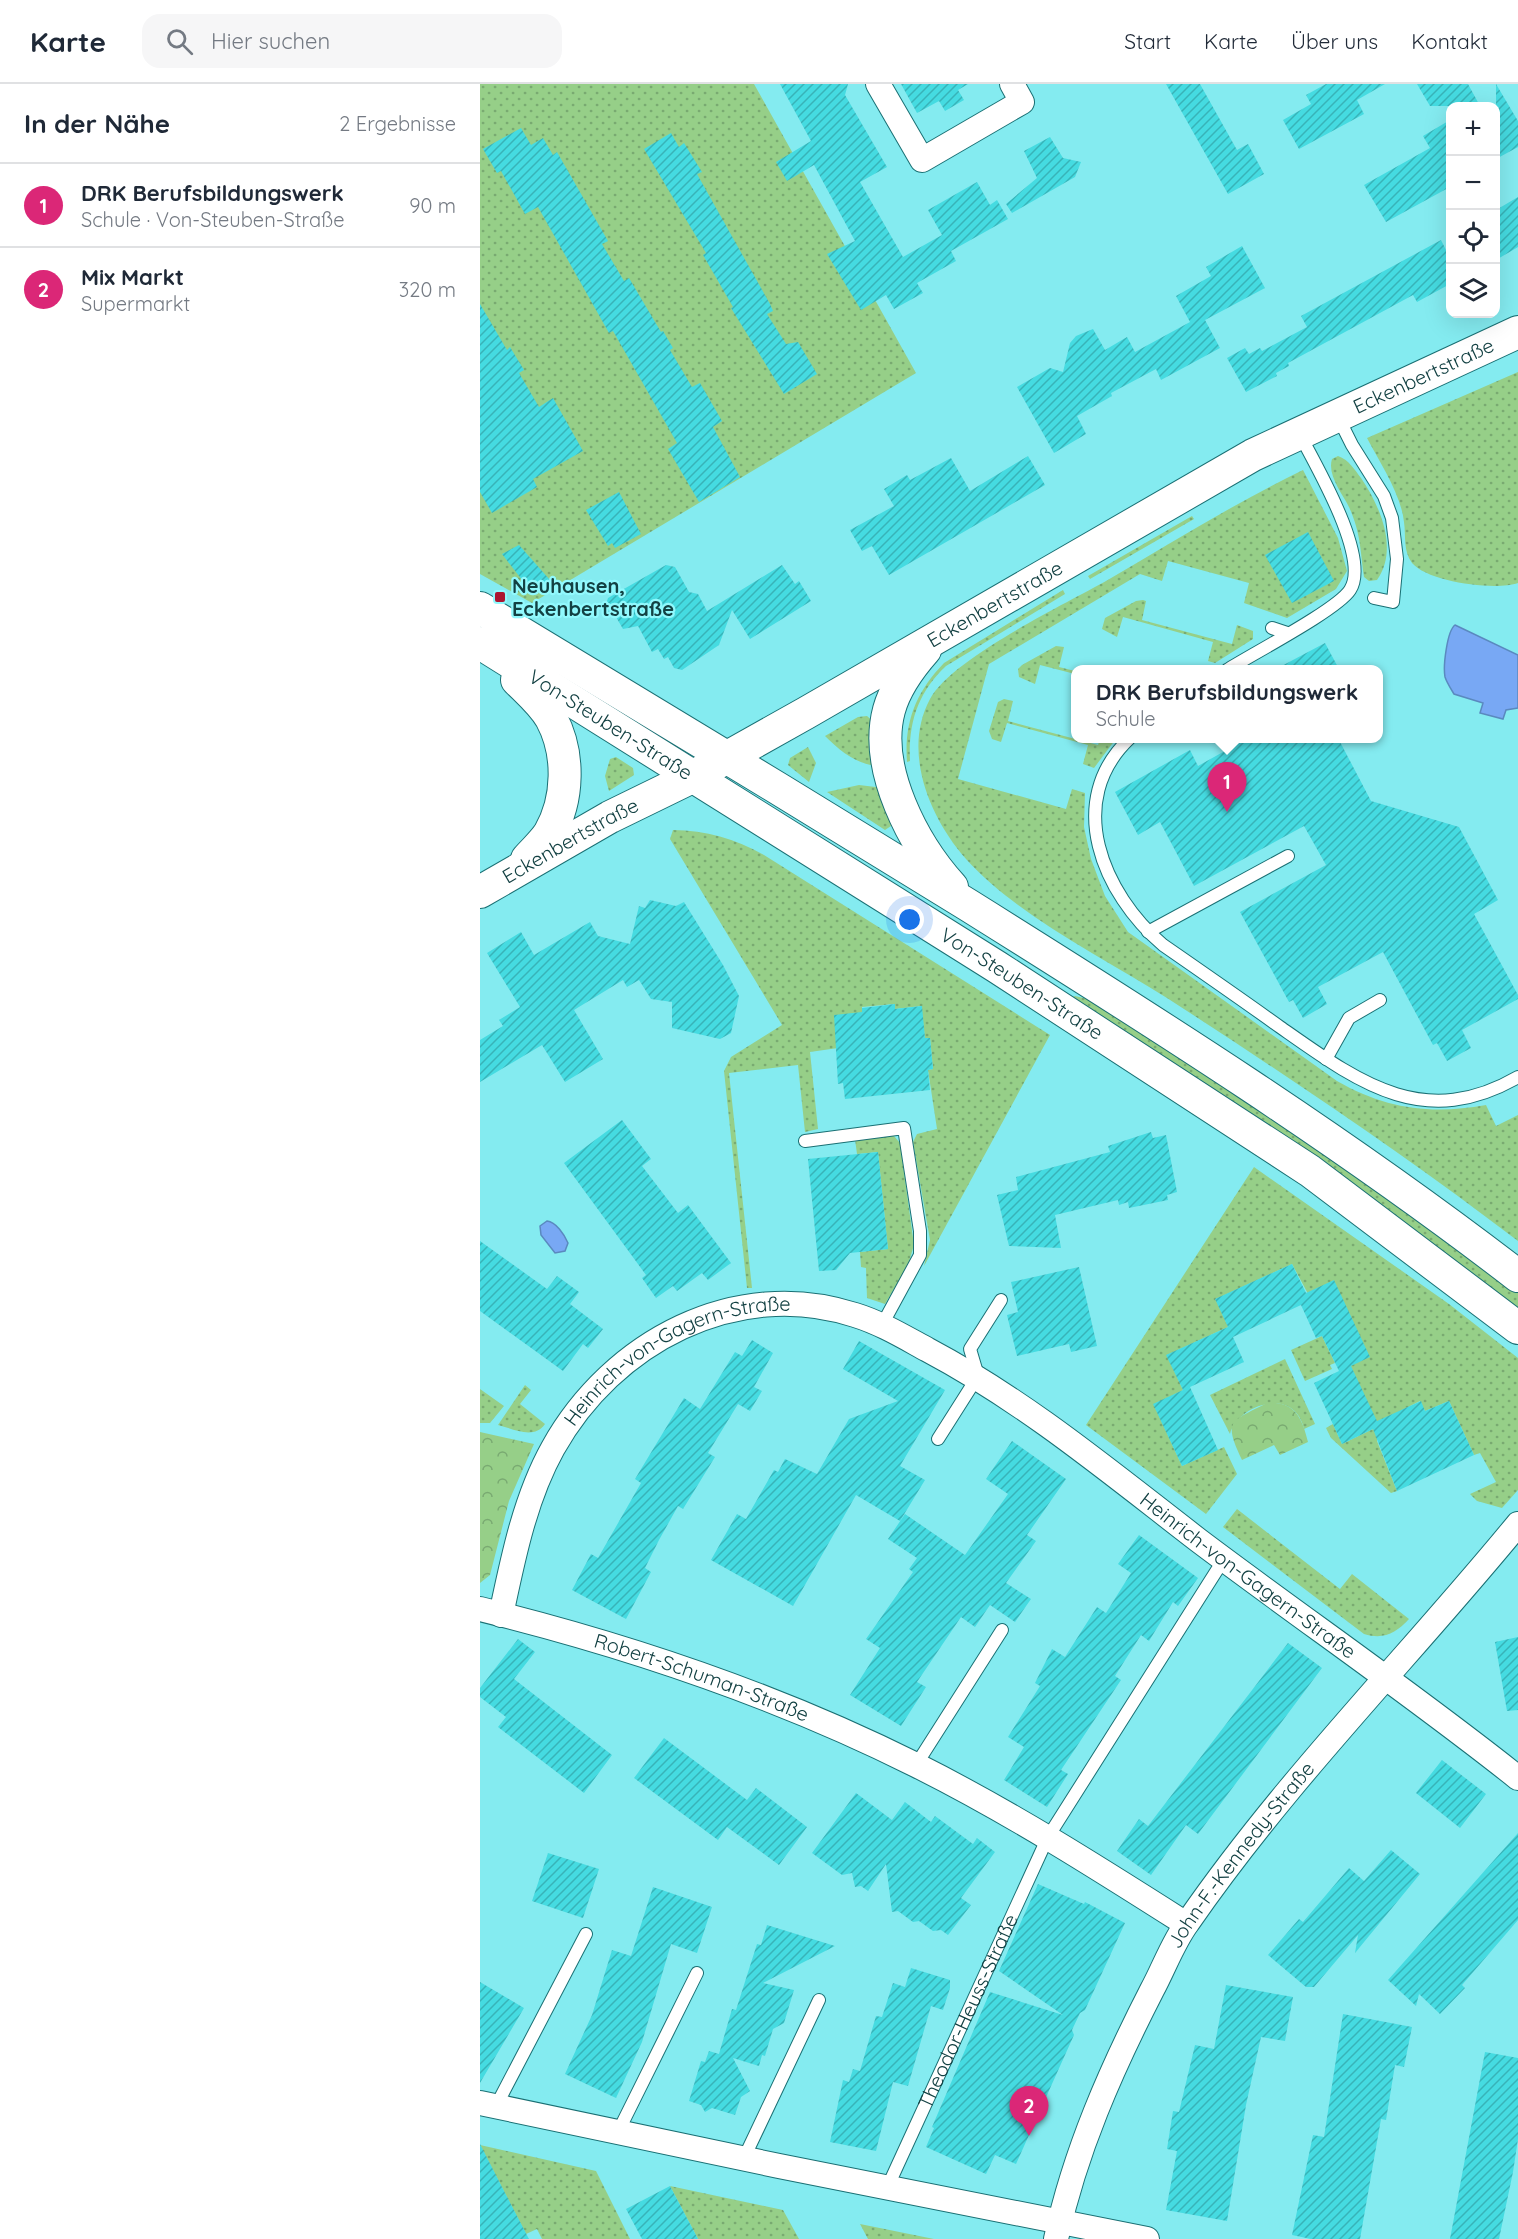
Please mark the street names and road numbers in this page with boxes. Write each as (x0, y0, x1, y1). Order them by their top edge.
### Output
street label: Eckenbertstraße (1349, 332, 1498, 419)
street label: Eckenbertstraße (922, 555, 1067, 653)
street label: Von-Steuben-Straße (524, 664, 697, 785)
street label: Eckenbertstraße (498, 792, 642, 888)
street label: Von-Steuben-Straße (936, 922, 1108, 1045)
street label: Heinrich-von-Gagern-Straße (558, 1291, 791, 1430)
street label: Heinrich-von-Gagern-Straße (1135, 1487, 1361, 1664)
street label: Robert-Schuman-Straße (591, 1628, 813, 1727)
street label: John-F.-Kennedy-Straße (1162, 1756, 1319, 1952)
street label: Theodor-Heuss-Straße (912, 1910, 1023, 2113)

